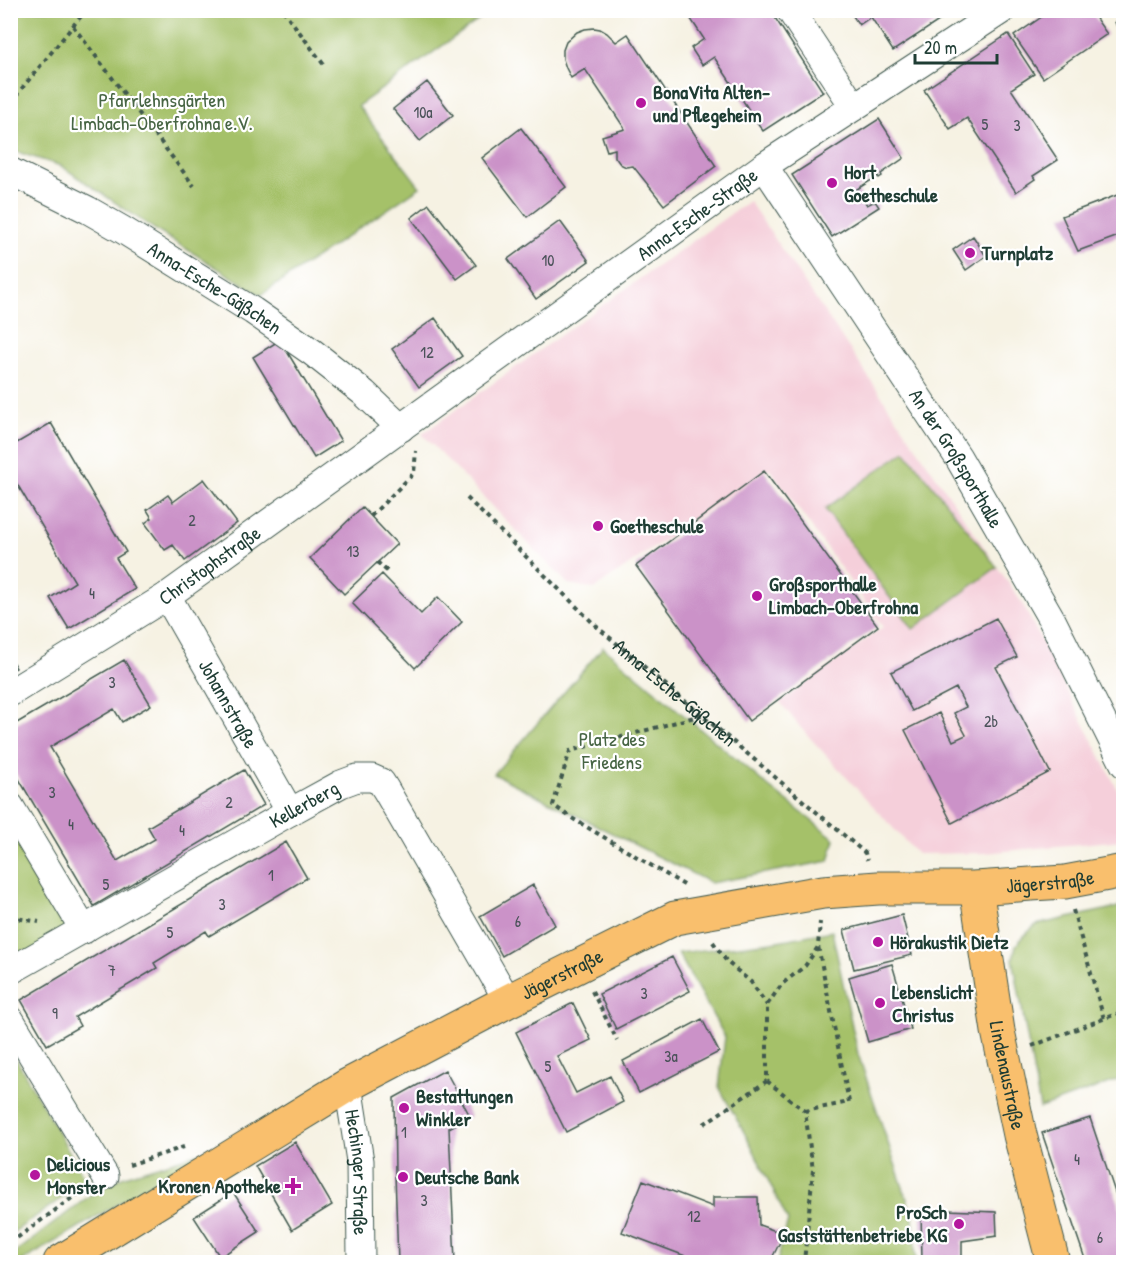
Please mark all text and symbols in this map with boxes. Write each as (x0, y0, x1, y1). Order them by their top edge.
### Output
scale bar (915, 27, 998, 65)
text: 20 m (924, 35, 957, 60)
place label: BonaVita Alten- und Pflegeheim (653, 78, 770, 129)
park label: Pfarrlehnsgärten Limbach-Oberfrohna e.V. (71, 86, 253, 136)
marker: BonaVita Alten- und Pflegeheim (634, 96, 648, 110)
house number: 10a (413, 101, 433, 123)
house number: 5 (982, 113, 989, 135)
house number: 3 (1013, 114, 1021, 136)
place label: Hort Goetheschule (844, 158, 938, 208)
street label: Anna-Esche-Straße (631, 161, 763, 266)
marker: Hort Goetheschule (825, 176, 839, 190)
street label: Anna-Esche-Gäßchen (143, 235, 287, 340)
place label: Turnplatz (981, 239, 1054, 267)
marker: Turnplatz (963, 246, 977, 260)
house number: 10 (542, 249, 554, 271)
house number: 12 (420, 341, 434, 363)
street label: An der Großsporthalle (903, 383, 1010, 533)
house number: 2 (188, 509, 196, 531)
place label: Goetheschule (610, 512, 704, 539)
street label: Christophstraße (153, 519, 266, 611)
marker: Goetheschule (591, 519, 605, 533)
house number: 13 (347, 540, 359, 562)
place label: Großsporthalle Limbach-Oberfrohna (769, 570, 918, 620)
house number: 4 (89, 582, 95, 604)
marker: Großsporthalle Limbach-Oberfrohna (750, 589, 764, 603)
street label: Anna-Esche-Gäßchen (608, 632, 743, 752)
street label: Johannstraße (193, 654, 265, 753)
house number: 3 (108, 671, 116, 693)
house number: 2b (984, 710, 998, 732)
park label: Platz des Friedens (579, 725, 645, 775)
street label: Kellerberg (264, 774, 343, 834)
house number: 3 (48, 781, 56, 803)
house number: 2 (225, 791, 233, 813)
house number: 4 (68, 813, 74, 835)
house number: 4 (179, 819, 185, 841)
street label: Jägerstraße (1005, 863, 1096, 899)
house number: 1 (268, 864, 274, 886)
house number: 5 (103, 873, 110, 895)
house number: 3 (218, 893, 226, 915)
house number: 6 (515, 910, 521, 932)
house number: 5 (167, 921, 174, 943)
place label: Hörakustik Dietz (890, 928, 1009, 955)
marker: Hörakustik Dietz (871, 935, 885, 949)
street label: Jägerstraße (516, 942, 607, 1006)
house number: 7 (108, 959, 116, 981)
place label: Lebenslicht Christus (892, 978, 974, 1028)
house number: 3 (640, 982, 648, 1004)
marker: Lebenslicht Christus (873, 996, 887, 1010)
house number: 9 (52, 1002, 58, 1024)
street label: Lindenaustraße (984, 1019, 1033, 1132)
house number: 3a (664, 1045, 678, 1067)
house number: 5 (545, 1055, 552, 1077)
place label: Bestattungen Winkler (416, 1082, 513, 1132)
marker: Bestattungen Winkler (397, 1101, 411, 1115)
street label: Hechinger Straße (339, 1107, 375, 1235)
house number: 1 (401, 1121, 407, 1143)
house number: 4 (1074, 1148, 1080, 1170)
place label: Delicious Monster (47, 1150, 111, 1200)
place label: Deutsche Bank (415, 1163, 520, 1190)
marker: Delicious Monster (28, 1168, 42, 1182)
marker: Deutsche Bank (396, 1170, 410, 1184)
place label: Kronen Apotheke (158, 1172, 281, 1200)
marker: Kronen Apotheke (286, 1179, 300, 1193)
house number: 3 (420, 1189, 428, 1211)
place label: ProSch Gaststättenbetriebe KG (778, 1198, 948, 1248)
house number: 12 (687, 1205, 701, 1227)
marker: ProSch Gaststättenbetriebe KG (952, 1217, 966, 1231)
house number: 6 (1097, 1226, 1103, 1248)

